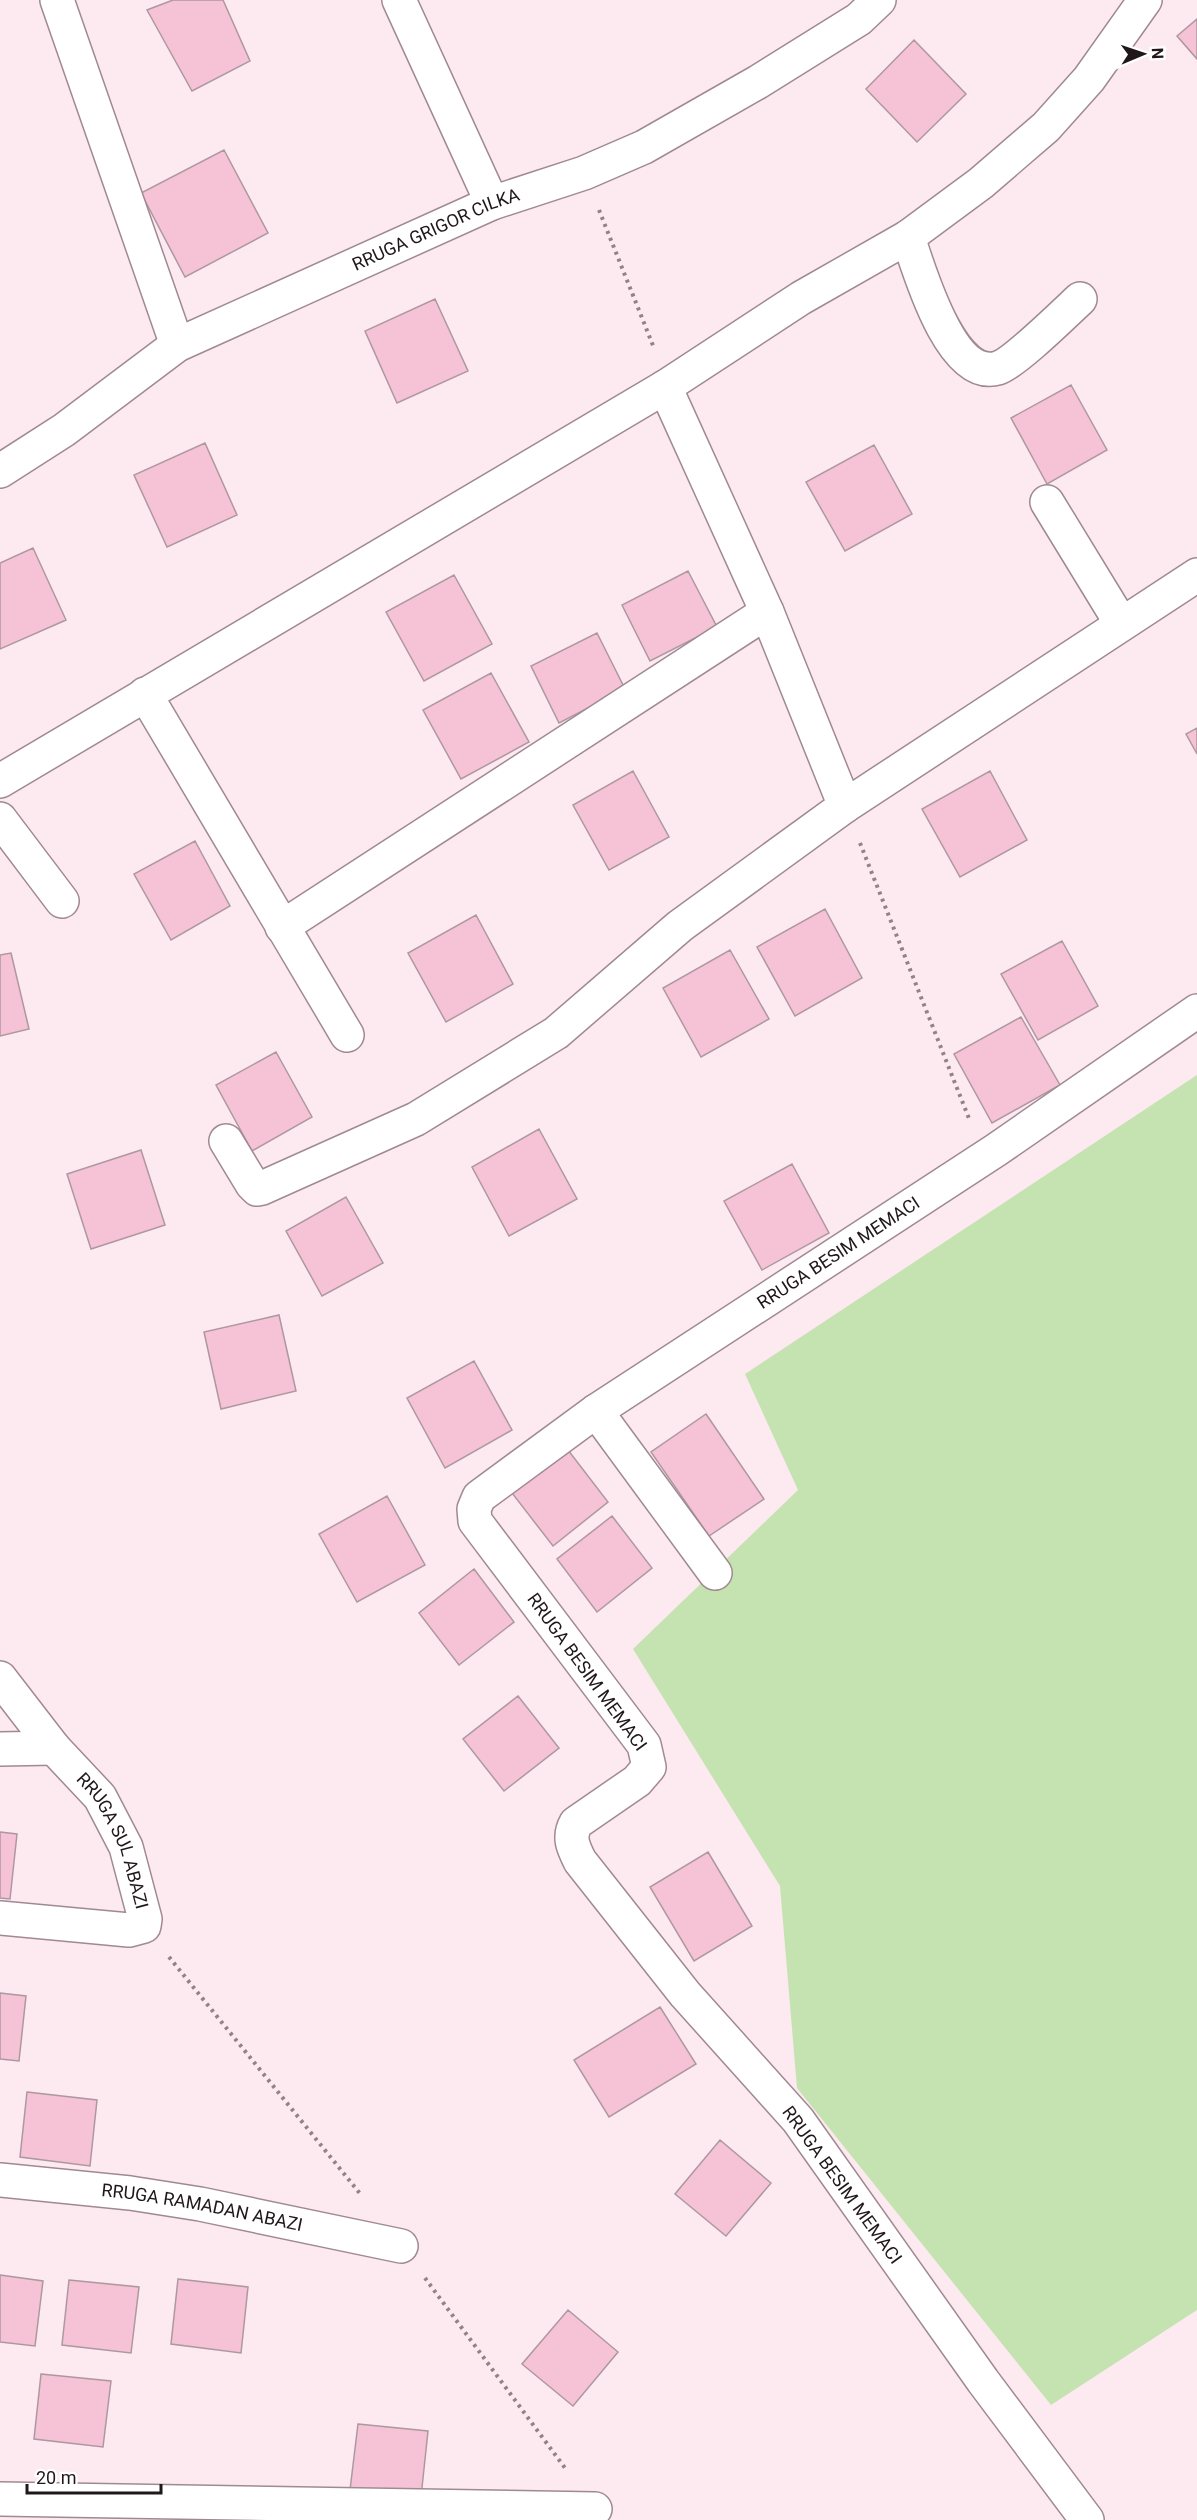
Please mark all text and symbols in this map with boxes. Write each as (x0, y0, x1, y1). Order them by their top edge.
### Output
north arrow (1113, 24, 1173, 84)
text: N (1148, 48, 1167, 59)
street label: RRUGA GRIGOR CILKA (349, 184, 522, 275)
street label: RRUGA BESIM MEMACI (753, 1192, 923, 1313)
street label: RRUGA BESIM MEMACI (523, 1589, 652, 1755)
street label: RRUGA SUL ABAZI (73, 1768, 153, 1911)
street label: RRUGA BESIM MEMACI (778, 2102, 907, 2268)
street label: RRUGA RAMADAN ABAZI (101, 2179, 305, 2235)
scale bar (27, 2457, 160, 2495)
text: 20 m (36, 2467, 76, 2488)

